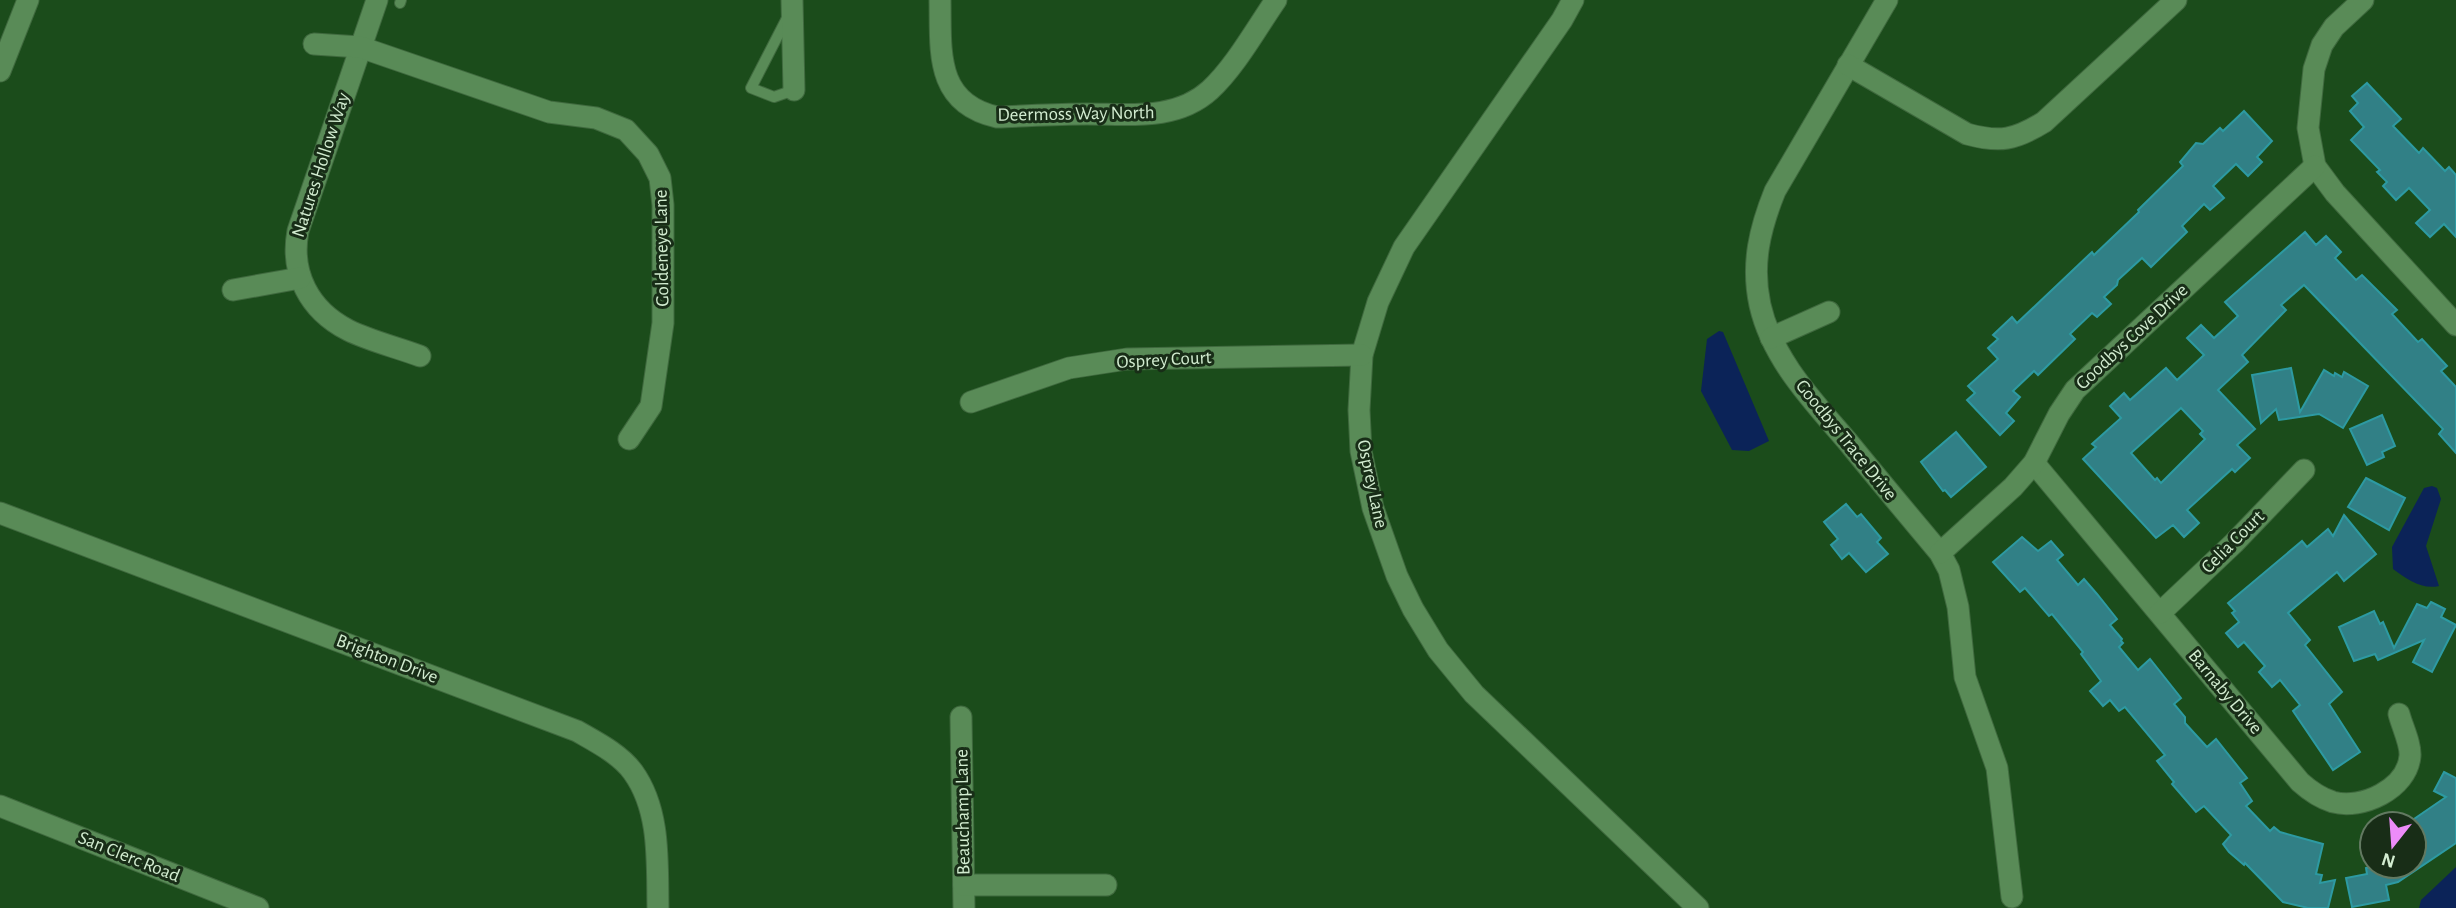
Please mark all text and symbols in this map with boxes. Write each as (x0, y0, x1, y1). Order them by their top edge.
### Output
street label: Natures Hollow Way (289, 90, 353, 240)
street label: Deermoss Way North (997, 103, 1155, 125)
street label: Goldeneye Lane (651, 189, 673, 307)
street label: Goodbys Cove Drive (2072, 281, 2192, 393)
street label: Osprey Court (1116, 348, 1212, 372)
street label: Goodbys Trace Drive (1792, 376, 1900, 504)
street label: Osprey Lane (1353, 438, 1391, 530)
street label: Celia Court (2198, 507, 2268, 577)
street label: Brighton Drive (334, 631, 440, 687)
street label: Barnaby Drive (2184, 646, 2266, 738)
street label: Beauchamp Lane (952, 749, 974, 875)
north arrow (2358, 810, 2428, 880)
street label: San Clerc Road (75, 828, 183, 886)
text: N (2379, 849, 2398, 871)

